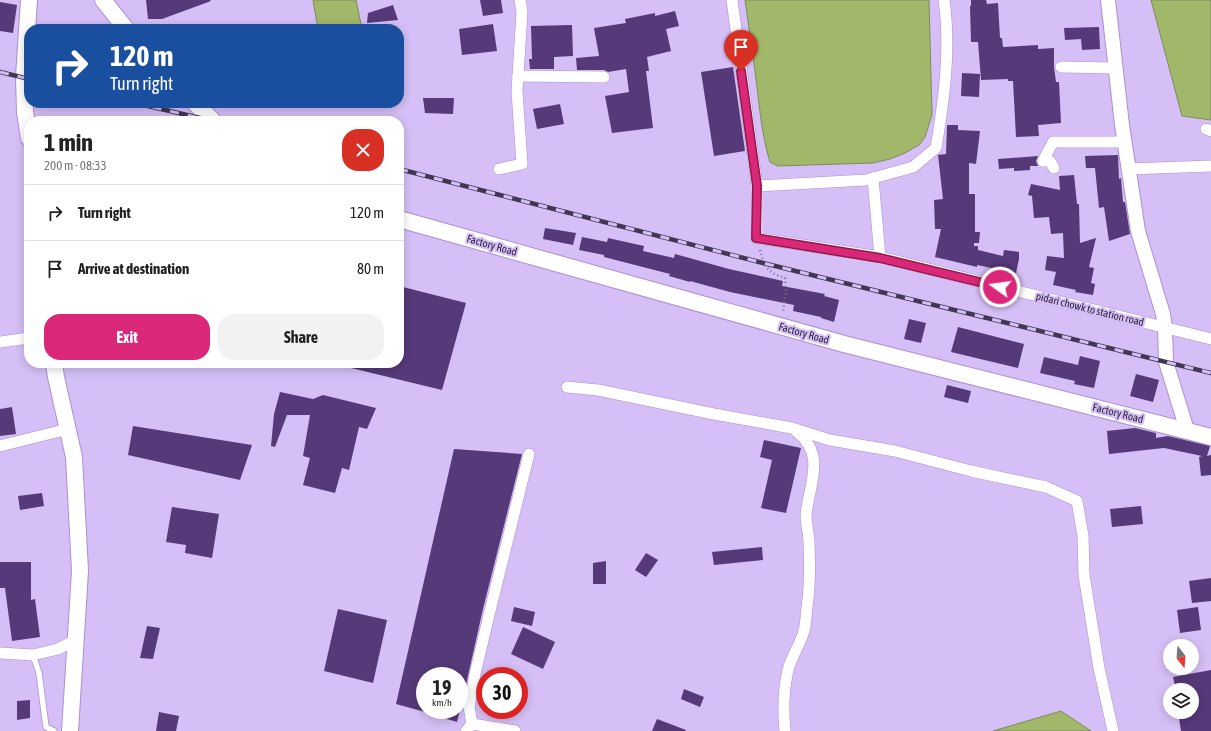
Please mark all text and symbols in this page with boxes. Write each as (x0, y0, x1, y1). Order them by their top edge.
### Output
pin (724, 30, 758, 71)
icon: arrive (730, 36, 752, 58)
icon: right (44, 40, 96, 92)
text: 120 m (110, 40, 173, 72)
text: Turn right (110, 73, 173, 94)
text: 1 min (44, 129, 93, 156)
button: close (342, 129, 384, 171)
text: 200 m · 08:33 (44, 158, 107, 173)
icon: right (44, 202, 66, 224)
text: Turn right (78, 204, 131, 221)
text: 120 m (350, 204, 384, 221)
street label: Factory Road (465, 232, 519, 258)
icon: arrive (44, 258, 66, 280)
text: Arrive at destination (78, 260, 189, 277)
text: 80 m (357, 260, 384, 277)
position arrow (979, 266, 1021, 308)
street label: pidari chowk to station road (1035, 290, 1145, 328)
button: Exit (44, 314, 210, 360)
button: Share (218, 314, 384, 360)
street label: Factory Road (777, 320, 831, 346)
street label: Factory Road (1091, 401, 1145, 425)
north arrow (1163, 639, 1199, 675)
map controls (1163, 639, 1199, 719)
speed limit sign: 30 (476, 667, 528, 719)
text: 19 (433, 676, 451, 699)
button: layers (1163, 683, 1199, 719)
text: km/h (432, 697, 452, 708)

